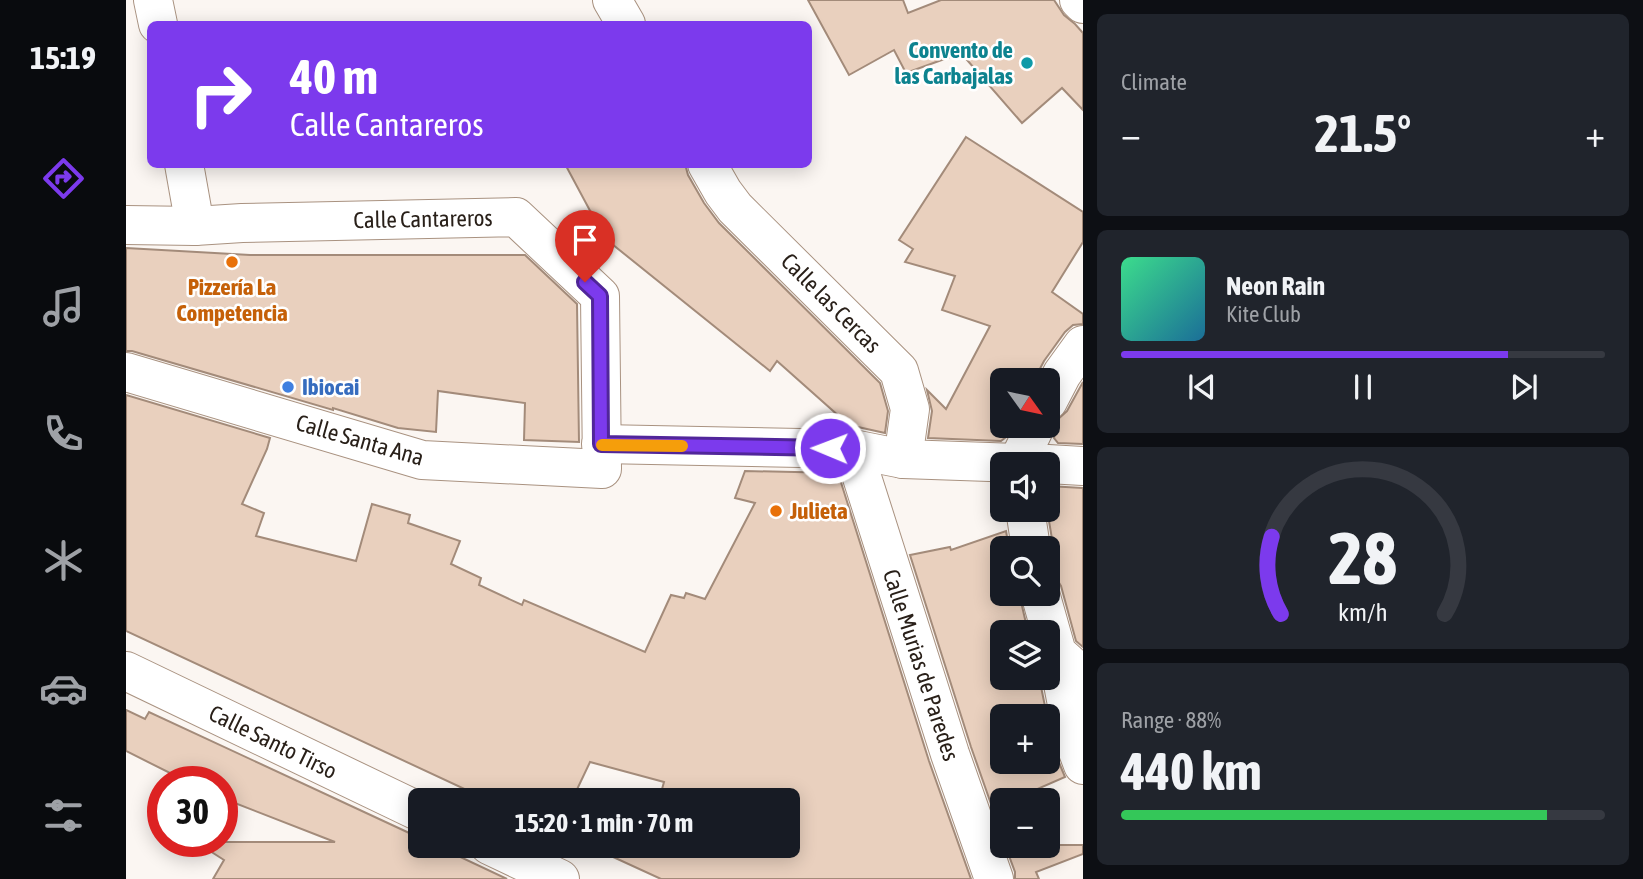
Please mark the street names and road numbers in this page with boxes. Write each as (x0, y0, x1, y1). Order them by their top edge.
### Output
street label: Calle Cantareros (353, 205, 493, 233)
street label: Calle las Cercas (776, 248, 886, 358)
street label: Calle Santa Ana (293, 409, 427, 471)
street label: Calle Murias de Paredes (878, 566, 964, 764)
street label: Calle Santo Tirso (205, 700, 341, 784)

